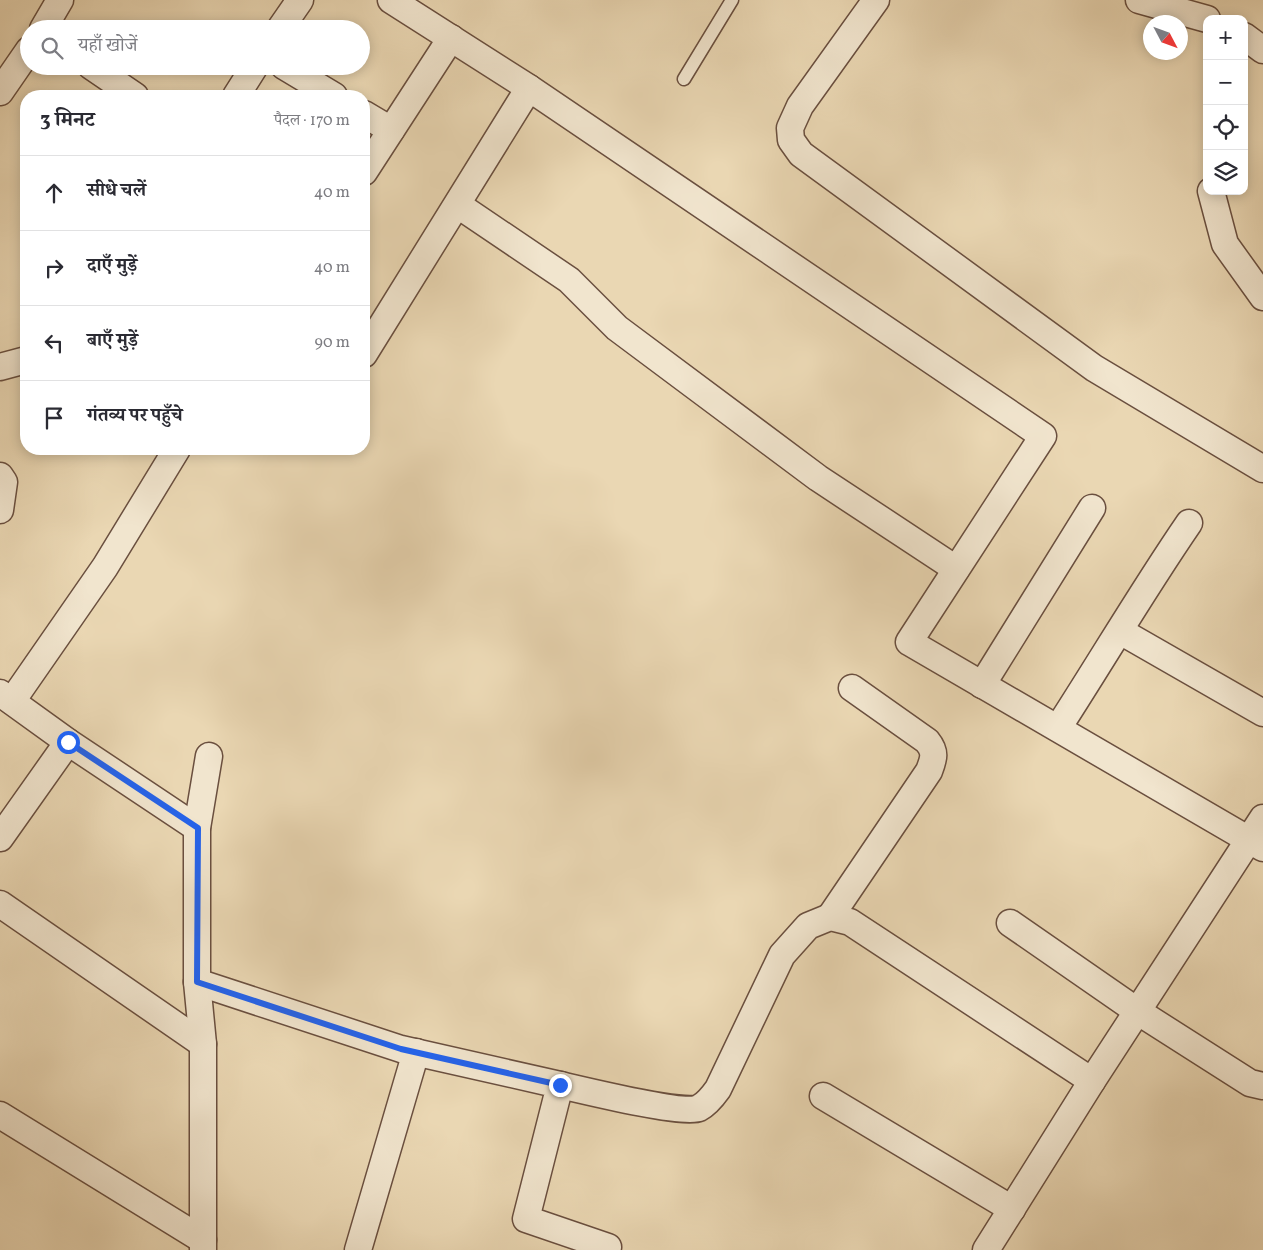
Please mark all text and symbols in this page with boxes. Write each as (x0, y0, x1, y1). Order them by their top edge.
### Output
north arrow (1143, 15, 1188, 60)
map controls (1203, 15, 1248, 195)
button: + (1203, 15, 1248, 60)
search box (20, 20, 370, 75)
text: यहाँ खोजें (78, 33, 137, 59)
icon: search (38, 34, 66, 62)
button: − (1203, 60, 1248, 105)
button: locate (1203, 105, 1248, 150)
text: 3 मिनट (40, 106, 95, 135)
text: पैदल · 170 m (274, 110, 350, 132)
button: layers (1203, 150, 1248, 195)
text: सीधे चलें (87, 178, 146, 204)
icon: ahead (40, 179, 68, 207)
text: 40 m (314, 182, 350, 204)
text: दाएँ मुड़ें (87, 253, 137, 279)
icon: right (40, 254, 68, 282)
text: 40 m (314, 257, 350, 279)
text: बाएँ मुड़ें (87, 328, 138, 354)
icon: left (40, 329, 68, 357)
text: 90 m (314, 332, 350, 354)
text: गंतव्य पर पहुँचे (87, 403, 182, 429)
icon: arrive (40, 404, 68, 432)
route start (57, 731, 80, 754)
route end (549, 1074, 572, 1097)

